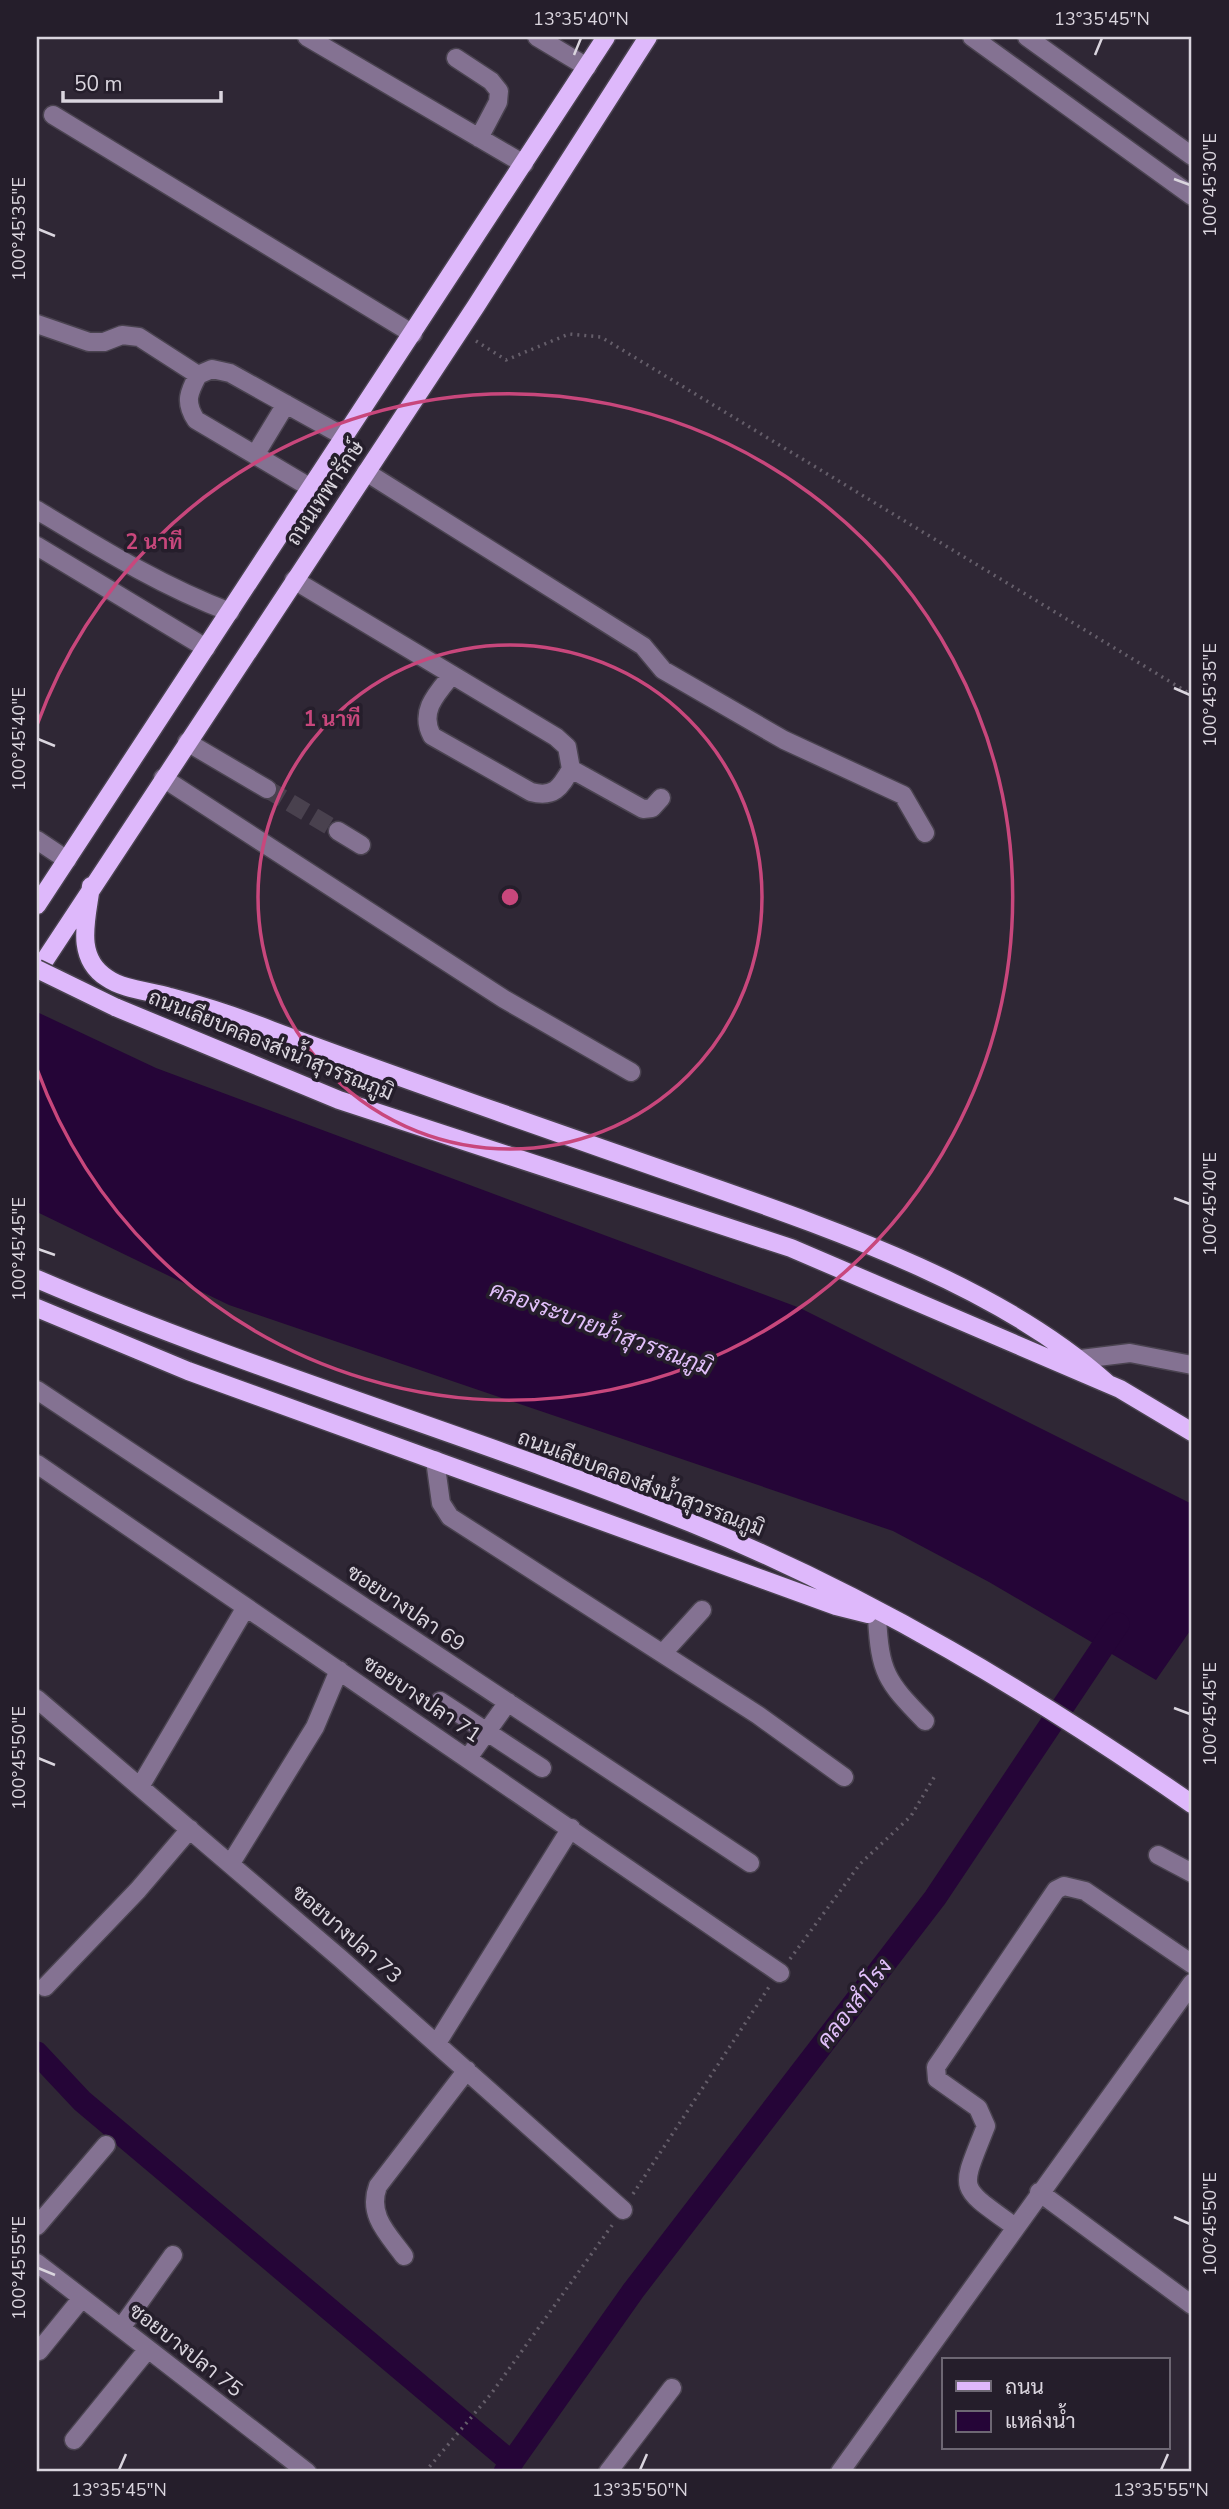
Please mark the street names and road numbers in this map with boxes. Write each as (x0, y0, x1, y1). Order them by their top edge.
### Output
street label: ถนนเทพารักษ์ (280, 434, 371, 551)
street label: ถนนเลียบคลองส่งน้ำสุวรรณภูมิ (144, 979, 399, 1108)
street label: ถนนเลียบคลองส่งน้ำสุวรรณภูมิ (513, 1419, 770, 1544)
street label: ซอยบางปลา 69 (341, 1558, 471, 1658)
street label: ซอยบางปลา 71 (357, 1649, 487, 1749)
street label: ซอยบางปลา 73 (286, 1878, 408, 1990)
street label: ซอยบางปลา 75 (123, 2297, 249, 2403)

